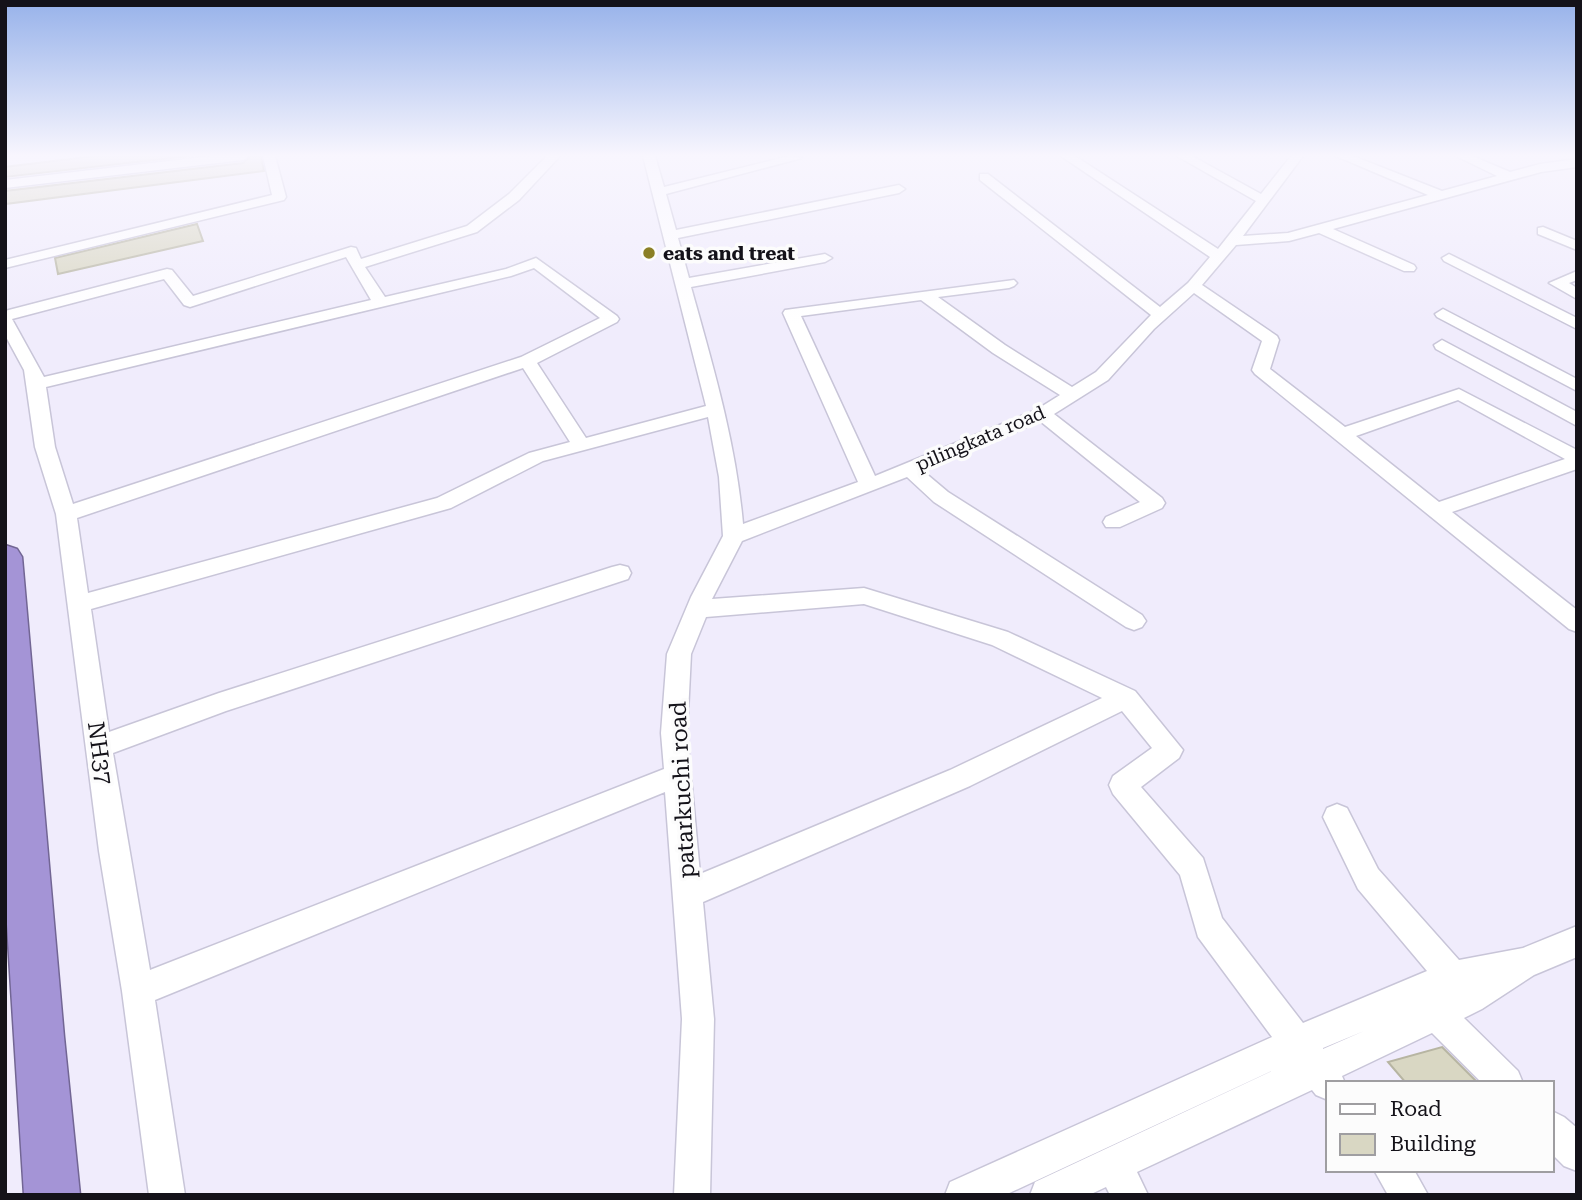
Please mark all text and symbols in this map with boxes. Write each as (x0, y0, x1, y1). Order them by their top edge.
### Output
place label: eats and treat (663, 242, 795, 265)
marker: eats and treat (641, 245, 657, 261)
street label: pilingkata road (912, 401, 1048, 476)
street label: patarkuchi road (664, 701, 701, 879)
street label: NH37 (82, 720, 117, 786)
legend (1326, 1081, 1554, 1172)
text: Road (1390, 1097, 1442, 1121)
text: Building (1390, 1132, 1476, 1156)

